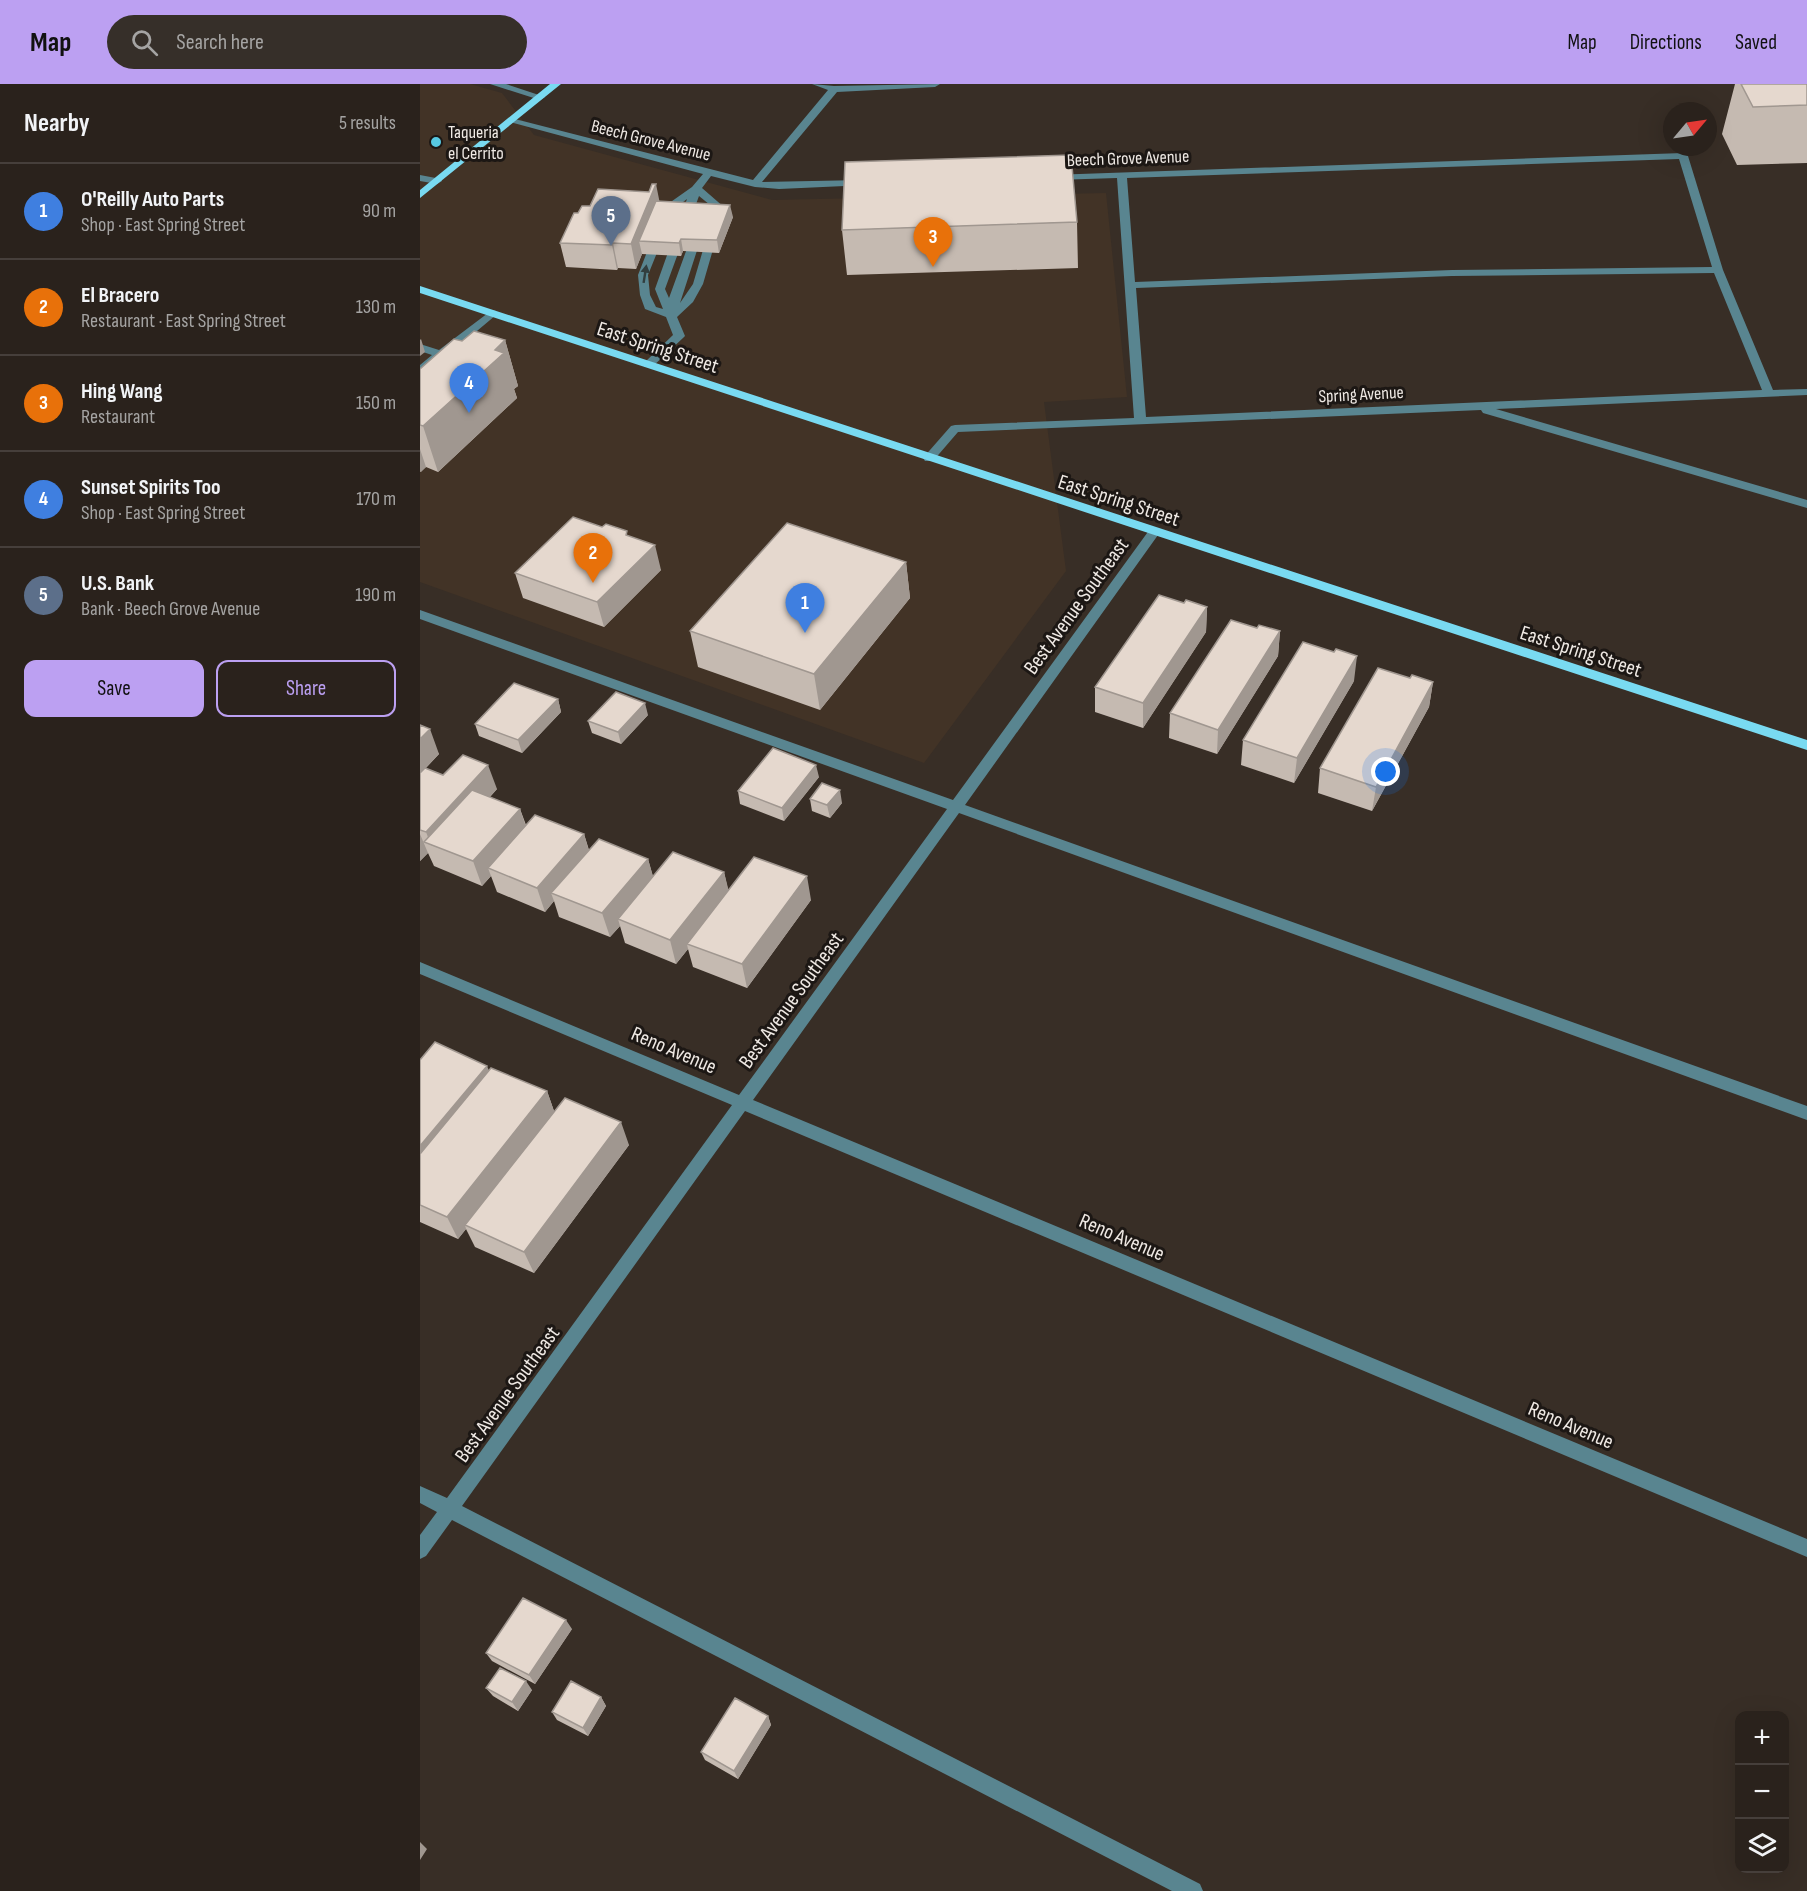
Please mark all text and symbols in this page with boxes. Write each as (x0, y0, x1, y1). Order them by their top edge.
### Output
search box (107, 15, 527, 69)
text: Map (30, 26, 71, 59)
icon: search (128, 26, 161, 59)
text: Search here (176, 29, 264, 56)
text: Map (1567, 30, 1597, 55)
text: Directions (1630, 30, 1702, 55)
text: Saved (1735, 30, 1777, 55)
north arrow (1663, 102, 1717, 156)
text: Nearby (24, 108, 90, 139)
text: 5 results (339, 111, 396, 135)
street label: Beech Grove Avenue (589, 115, 713, 165)
place label: Taqueria el Cerrito (448, 122, 504, 164)
marker: Taqueria el Cerrito (429, 135, 443, 149)
street label: Beech Grove Avenue (1066, 146, 1190, 171)
text: O'Reilly Auto Parts (81, 186, 224, 213)
pin: 5 (592, 196, 630, 246)
text: 1 (40, 199, 47, 223)
text: 90 m (362, 199, 396, 223)
text: Shop · East Spring Street (81, 213, 245, 237)
pin: 3 (914, 218, 952, 267)
one-way arrow (641, 264, 650, 283)
text: El Bracero (81, 282, 159, 309)
text: 2 (39, 295, 48, 319)
text: 130 m (356, 295, 396, 319)
text: Restaurant · East Spring Street (81, 309, 286, 333)
street label: East Spring Street (594, 316, 722, 379)
pin: 4 (449, 364, 488, 413)
text: Hing Wang (81, 378, 162, 405)
street label: Spring Avenue (1318, 382, 1404, 407)
text: 3 (39, 391, 48, 415)
text: 150 m (356, 391, 396, 415)
text: Restaurant (81, 405, 155, 429)
street label: East Spring Street (1055, 469, 1183, 532)
text: Sunset Spirits Too (81, 474, 221, 501)
text: 4 (39, 487, 48, 511)
text: 170 m (356, 487, 396, 511)
text: Shop · East Spring Street (81, 501, 245, 525)
street label: Best Avenue Southeast (1019, 533, 1134, 679)
pin: 2 (574, 534, 612, 583)
text: U.S. Bank (81, 570, 154, 597)
text: 5 (39, 583, 48, 607)
text: 190 m (355, 583, 396, 607)
pin: 1 (786, 584, 824, 633)
text: Bank · Beech Grove Avenue (81, 597, 260, 621)
street label: East Spring Street (1517, 620, 1645, 683)
button: Save (24, 660, 204, 717)
button: Share (216, 660, 396, 717)
your location (1371, 757, 1400, 786)
street label: Best Avenue Southeast (734, 927, 849, 1073)
street label: Reno Avenue (627, 1021, 720, 1080)
street label: Reno Avenue (1075, 1208, 1168, 1267)
street label: Best Avenue Southeast (450, 1321, 565, 1467)
street label: Reno Avenue (1524, 1396, 1617, 1455)
map controls (1735, 1711, 1789, 1873)
button: + (1735, 1711, 1789, 1765)
button: − (1735, 1765, 1789, 1819)
button: layers (1735, 1819, 1789, 1873)

